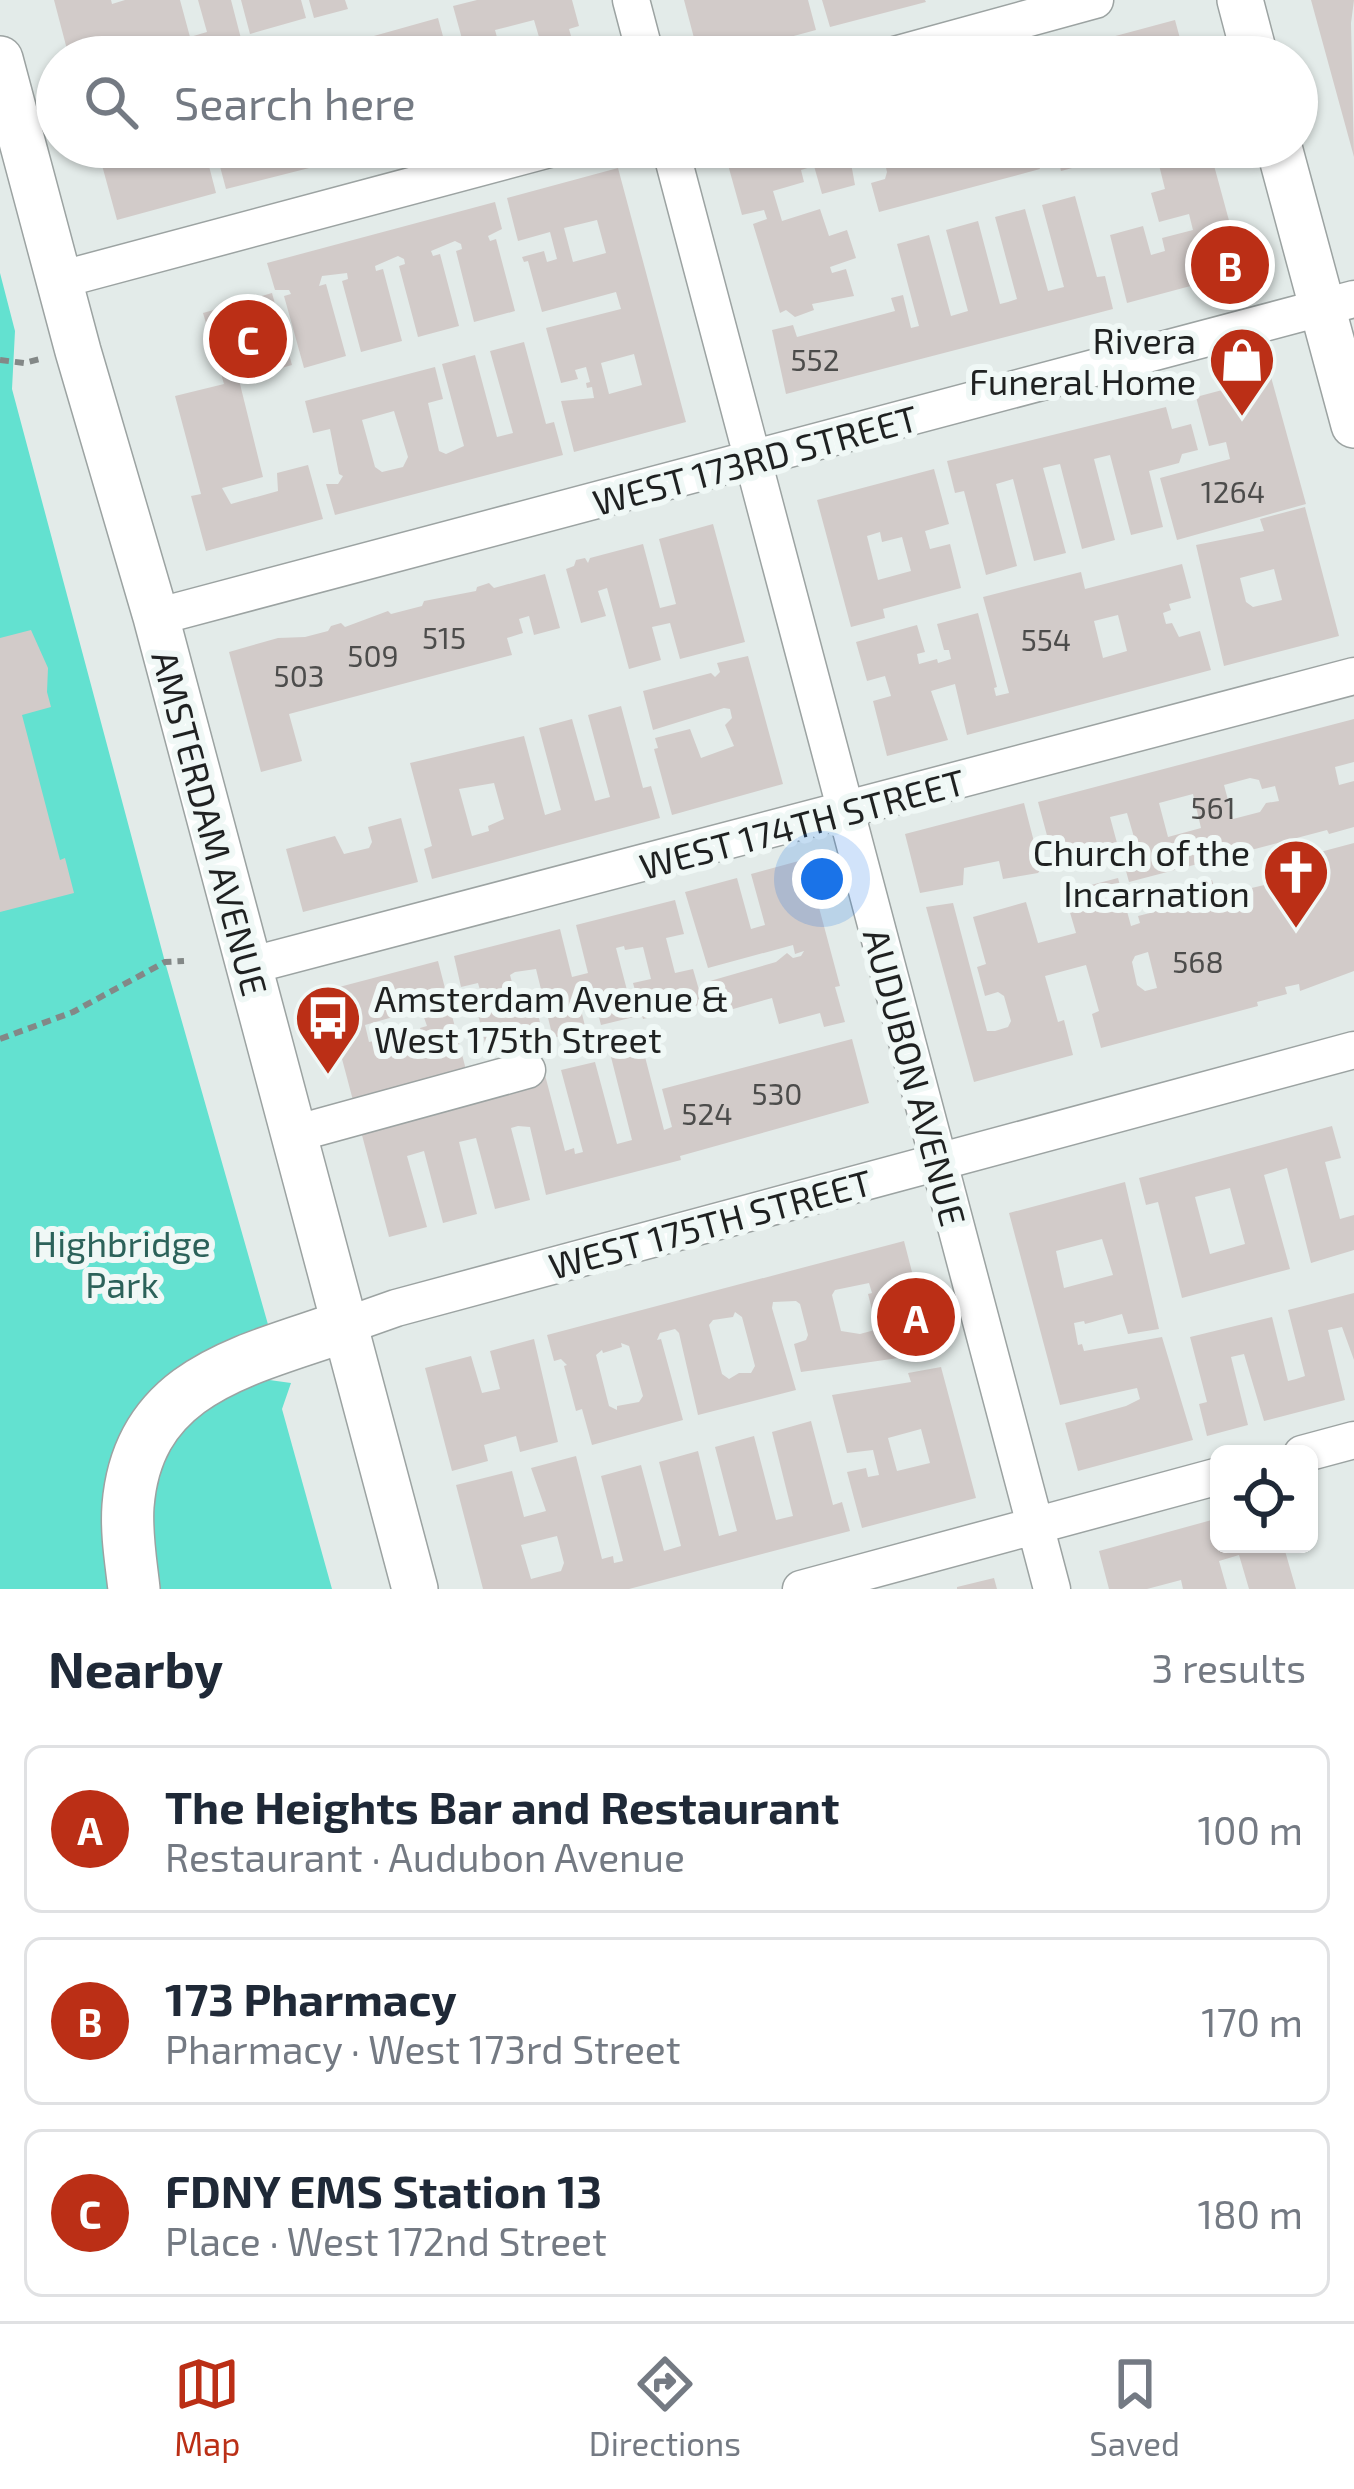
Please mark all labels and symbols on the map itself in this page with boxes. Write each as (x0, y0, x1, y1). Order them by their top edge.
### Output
pin: B (1191, 220, 1269, 310)
pin: C (209, 294, 287, 384)
place label: Rivera Funeral Home (969, 318, 1196, 402)
shop icon: Rivera Funeral Home (1207, 325, 1277, 419)
house number: 552 (790, 341, 840, 377)
street label: WEST 173RD STREET (588, 395, 922, 523)
house number: 1264 (1201, 473, 1265, 509)
house number: 515 (422, 619, 466, 655)
house number: 554 (1021, 621, 1071, 657)
house number: 509 (347, 637, 399, 673)
street label: AMSTERDAM AVENUE (144, 646, 278, 1000)
house number: 503 (274, 657, 324, 693)
street label: WEST 174TH STREET (635, 759, 969, 887)
house number: 561 (1190, 789, 1236, 825)
place label: Church of the Incarnation (1033, 830, 1250, 914)
church icon: Church of the Incarnation (1261, 837, 1331, 931)
your location (792, 849, 852, 909)
street label: AUDUBON AVENUE (856, 924, 976, 1230)
house number: 568 (1172, 943, 1224, 979)
place label: Amsterdam Avenue & West 175th Street (374, 976, 729, 1060)
bus stop icon: Amsterdam Avenue & West 175th Street (293, 983, 363, 1077)
house number: 530 (752, 1075, 802, 1111)
house number: 524 (681, 1095, 733, 1131)
street label: WEST 175TH STREET (544, 1159, 876, 1287)
park label: Highbridge Park (33, 1221, 211, 1305)
pin: A (877, 1272, 955, 1362)

